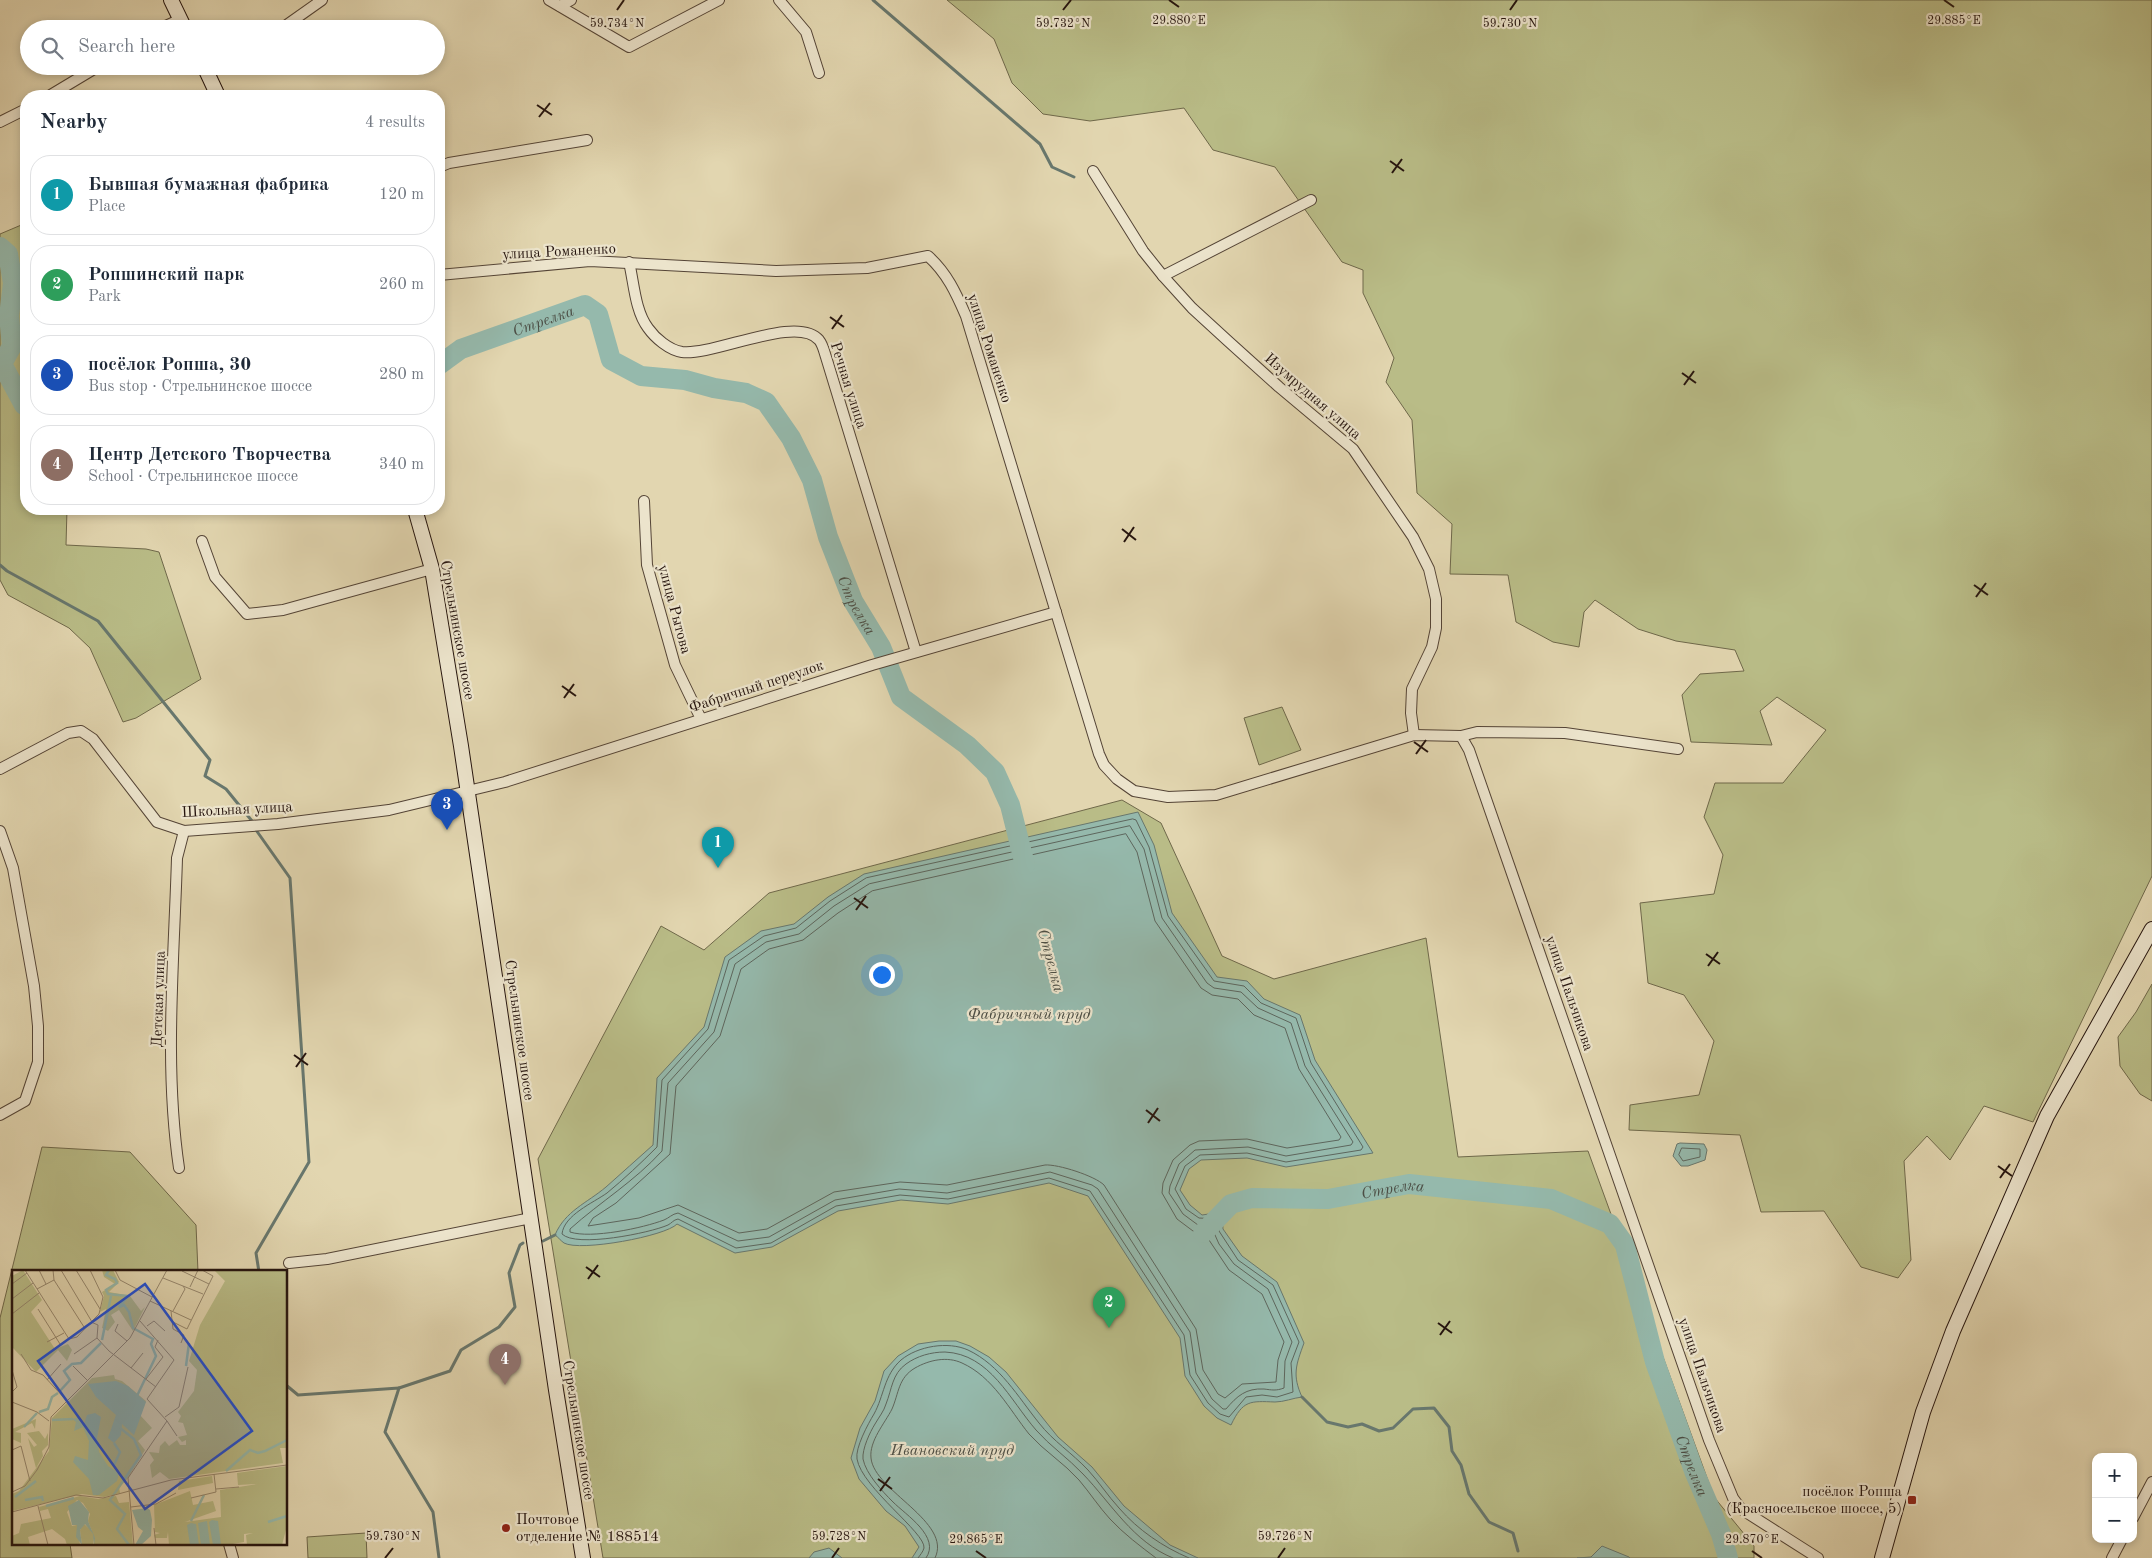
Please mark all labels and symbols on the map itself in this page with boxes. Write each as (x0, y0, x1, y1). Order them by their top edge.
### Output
text: 29.885°E (1927, 14, 1981, 27)
text: 29.880°E (1152, 15, 1206, 27)
text: 59.734°N (590, 17, 644, 30)
text: 59.732°N (1036, 17, 1090, 30)
text: 59.730°N (1483, 17, 1537, 30)
street label: улица Романенко (502, 242, 616, 263)
street label: улица Романенко (964, 292, 1013, 405)
water label: Стрелка (510, 303, 577, 340)
street label: Речная улица (827, 340, 869, 431)
street label: Изумрудная улица (1261, 351, 1364, 443)
street label: Стрельнинское шоссе (437, 559, 476, 701)
street label: улица Рытова (654, 563, 693, 656)
water label: Стрелка (834, 574, 878, 639)
street label: Фабричный переулок (687, 658, 826, 716)
pin: 3 (431, 789, 463, 830)
street label: Школьная улица (181, 800, 294, 821)
pin: 1 (702, 827, 734, 868)
water label: Стрелка (1034, 927, 1066, 994)
street label: улица Пальчикова (1542, 934, 1596, 1054)
street label: Детская улица (150, 950, 169, 1048)
street label: Стрельнинское шоссе (501, 959, 536, 1101)
your location (869, 962, 895, 988)
water label: Фабричный пруд (967, 1007, 1091, 1023)
water label: Стрелка (1360, 1178, 1426, 1203)
inset map (12, 1270, 288, 1546)
pin: 2 (1093, 1287, 1125, 1328)
street label: улица Пальчикова (1675, 1316, 1729, 1436)
pin: 4 (489, 1344, 521, 1385)
street label: Стрельнинское шоссе (559, 1359, 596, 1501)
water label: Стрелка (1672, 1433, 1710, 1500)
water label: Ивановский пруд (889, 1443, 1014, 1459)
place label: посёлок Ропша (Красносельское шоссе, 5) (1726, 1485, 1903, 1517)
marker: посёлок Ропша (Красносельское шоссе, 5) (1906, 1494, 1918, 1506)
place label: Почтовое отделение № 188514 (516, 1513, 659, 1545)
marker: Почтовое отделение № 188514 (500, 1522, 512, 1534)
text: 59.730°N (366, 1530, 420, 1543)
text: 59.728°N (812, 1530, 866, 1543)
text: 59.726°N (1258, 1530, 1312, 1543)
text: 29.865°E (949, 1533, 1003, 1546)
text: 29.870°E (1725, 1534, 1779, 1546)

